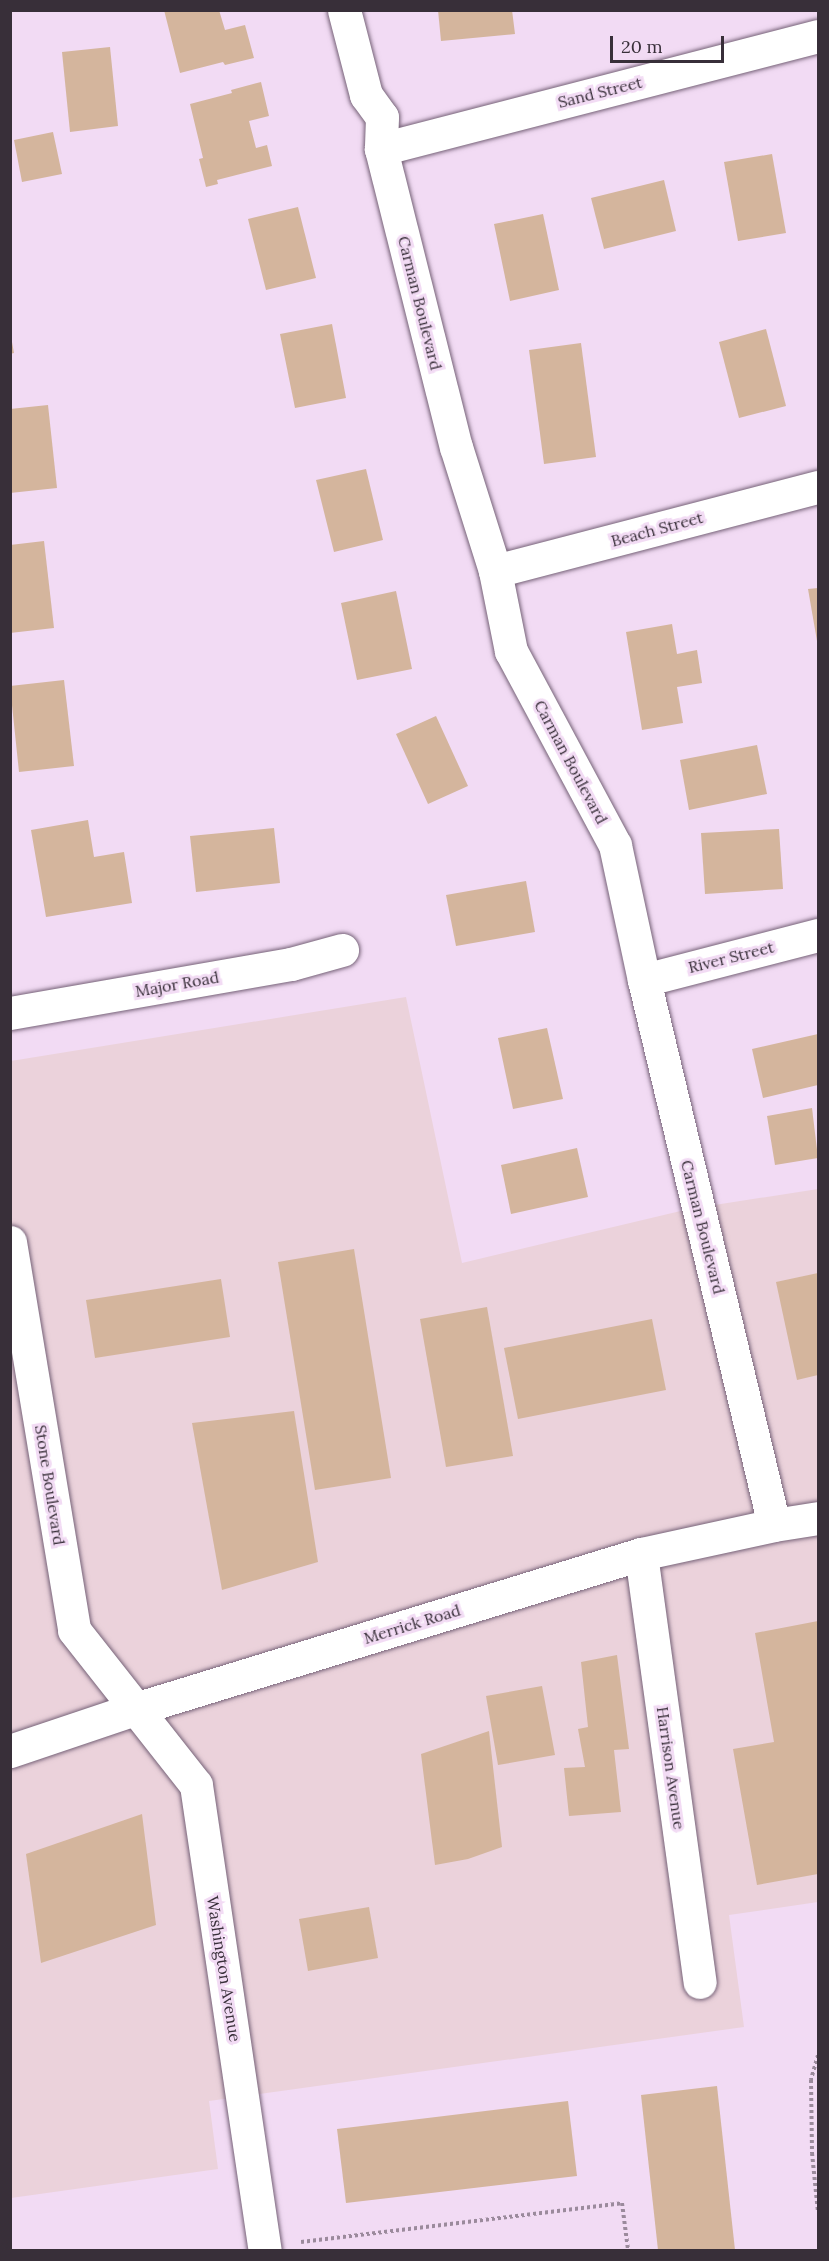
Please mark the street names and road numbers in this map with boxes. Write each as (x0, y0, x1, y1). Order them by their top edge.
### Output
street label: Sand Street (556, 72, 644, 112)
street label: Carman Boulevard (394, 234, 446, 372)
street label: Beach Street (609, 507, 705, 551)
street label: Carman Boulevard (530, 697, 612, 827)
street label: River Street (686, 937, 776, 977)
street label: Major Road (134, 967, 220, 1001)
street label: Carman Boulevard (677, 1158, 729, 1296)
street label: Stone Boulevard (31, 1423, 69, 1547)
street label: Merrick Road (361, 1600, 463, 1648)
street label: Harrison Avenue (653, 1705, 689, 1831)
street label: Washington Avenue (203, 1895, 245, 2043)

